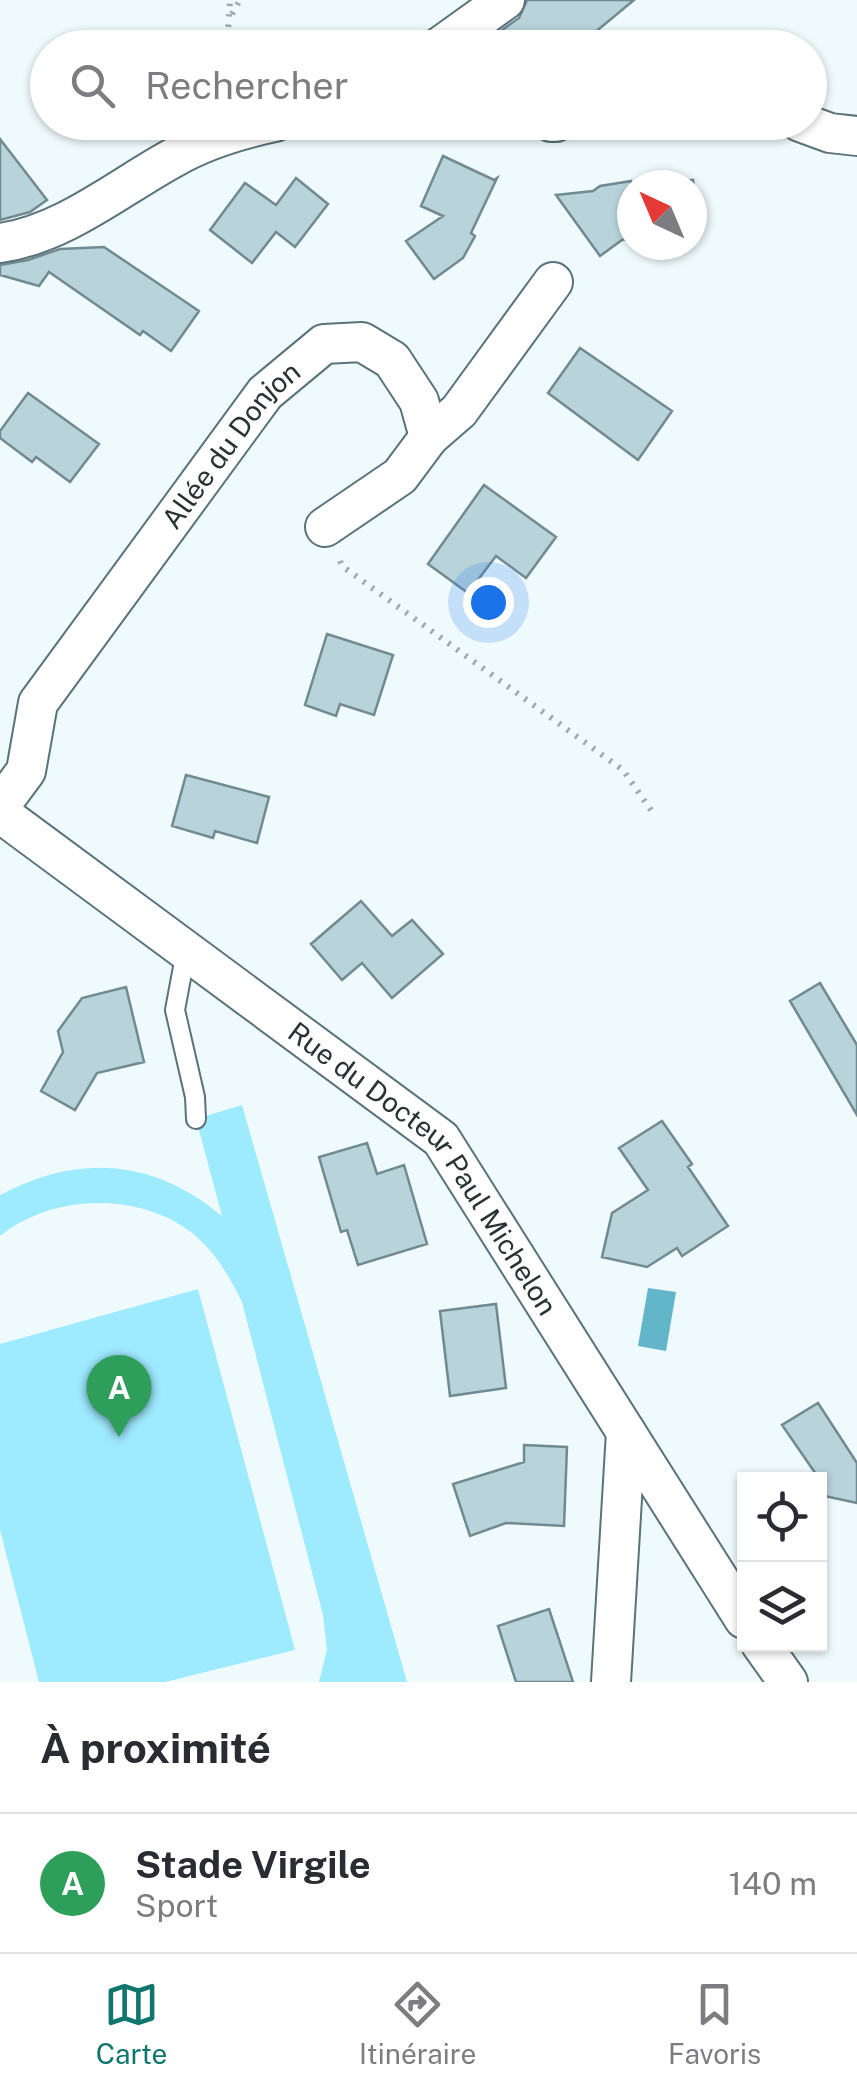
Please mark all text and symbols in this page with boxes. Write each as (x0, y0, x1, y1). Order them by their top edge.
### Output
search box (30, 30, 827, 140)
icon: search (65, 58, 120, 113)
text: Rechercher (145, 63, 349, 108)
north arrow (617, 170, 707, 260)
street label: Allée du Donjon (154, 354, 306, 535)
your location (463, 577, 514, 628)
street label: Rue du Docteur Paul Michelon (282, 1015, 565, 1321)
pin: A (86, 1354, 152, 1437)
map controls (737, 1472, 827, 1652)
button: locate (737, 1472, 827, 1562)
button: layers (737, 1562, 827, 1652)
text: À proximité (40, 1723, 271, 1772)
text: Stade Virgile (135, 1842, 371, 1887)
text: A (61, 1865, 84, 1902)
text: 140 m (729, 1865, 817, 1902)
text: Sport (135, 1887, 218, 1924)
tab: Carte (96, 1977, 167, 2070)
tab: Itinéraire (359, 1977, 476, 2070)
tab: Favoris (668, 1977, 761, 2070)

